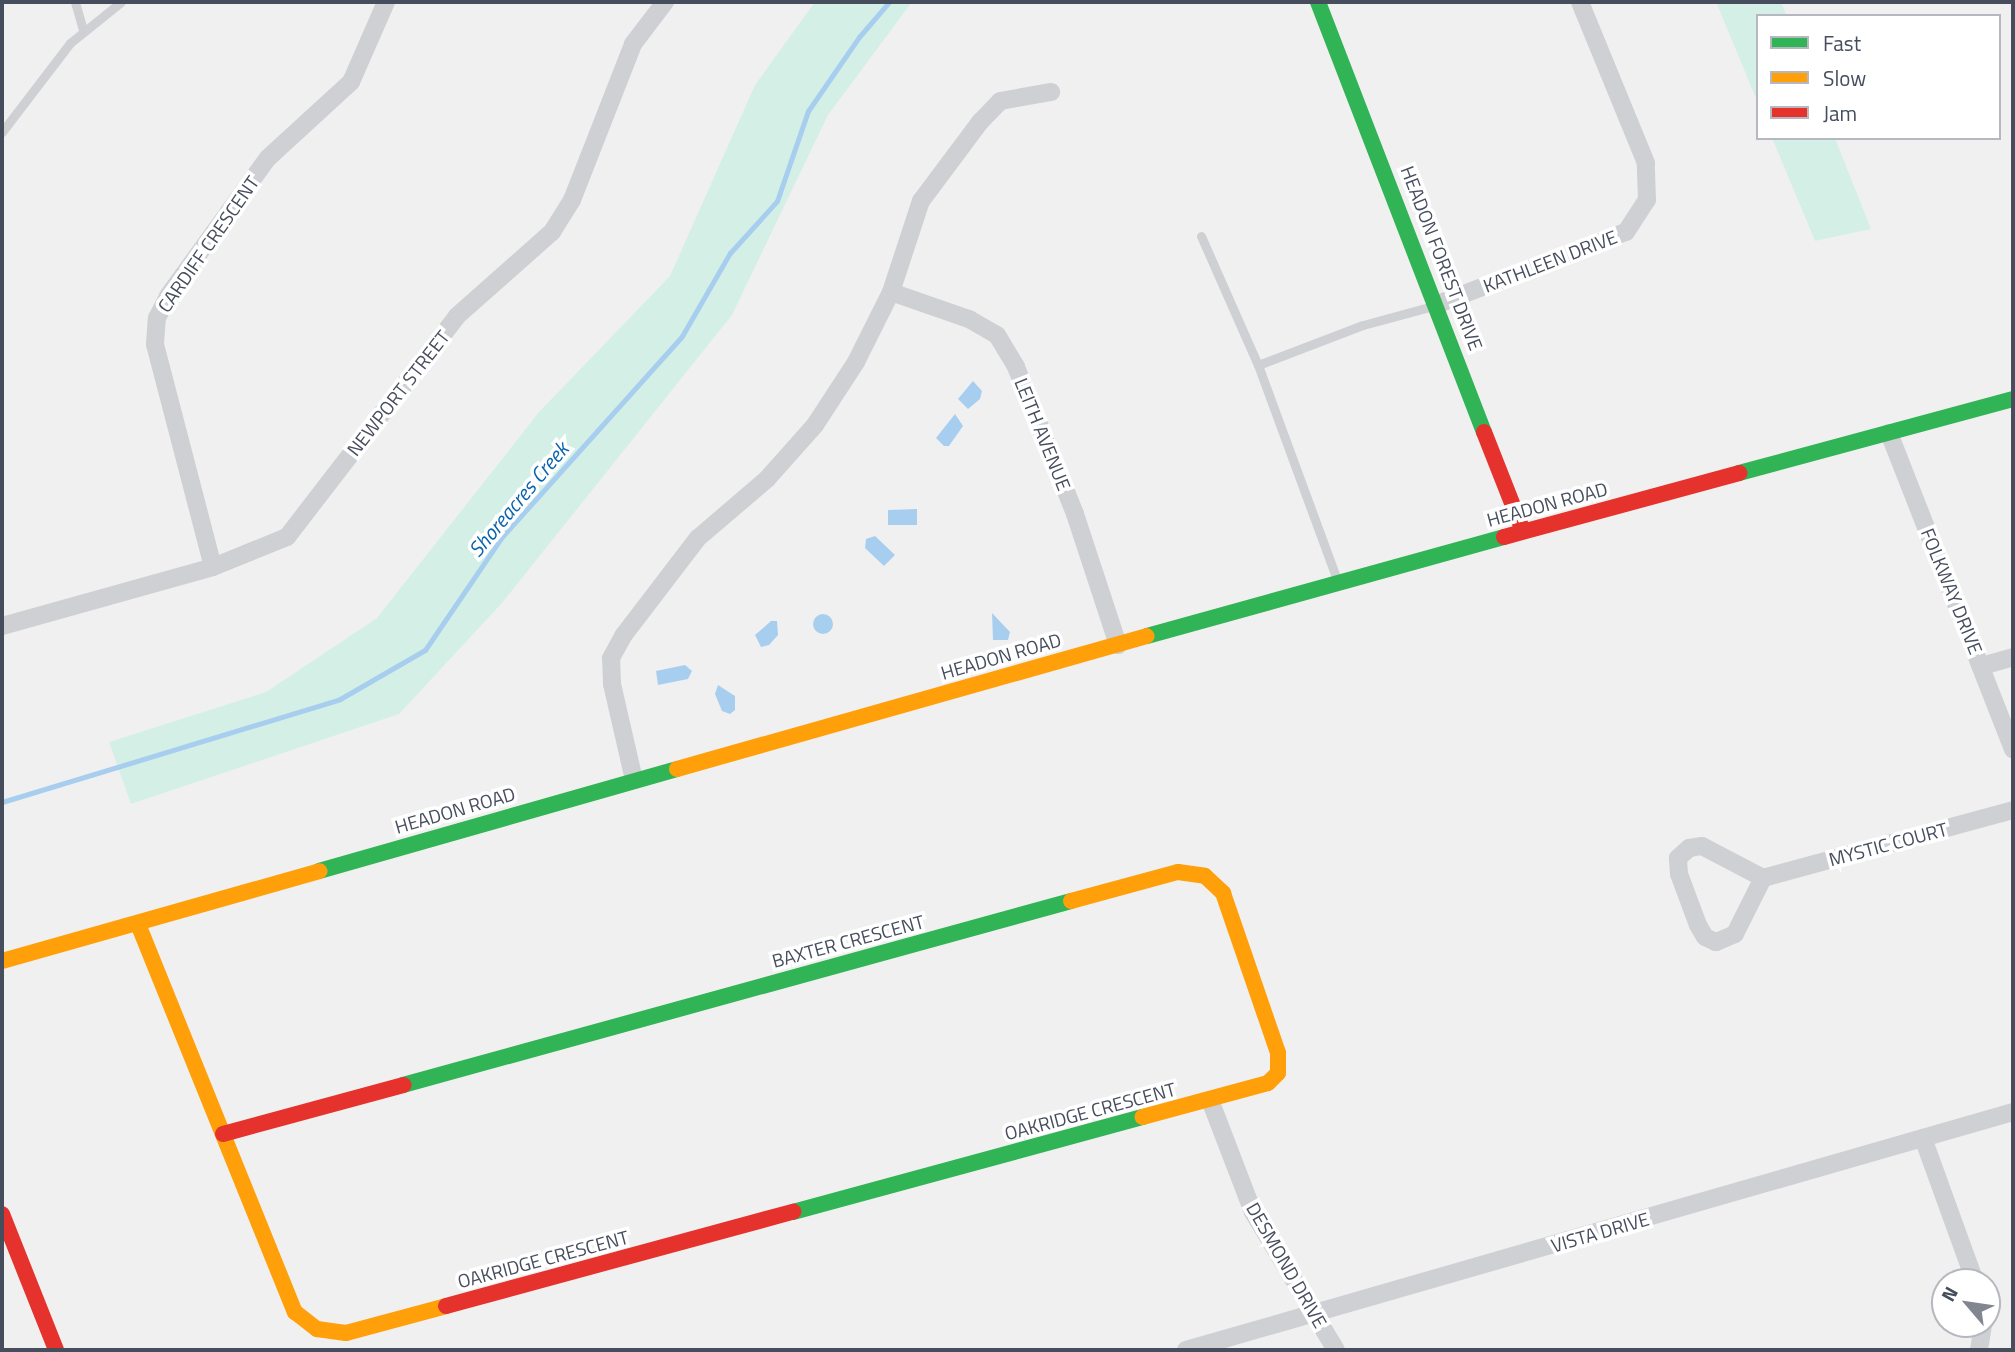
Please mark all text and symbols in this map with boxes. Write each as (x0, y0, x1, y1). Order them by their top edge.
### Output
legend (1756, 14, 2001, 140)
text: Fast (1823, 27, 1861, 59)
text: Slow (1823, 62, 1866, 94)
text: Jam (1823, 97, 1857, 129)
street label: HEADON FOREST DRIVE (1396, 163, 1488, 353)
street label: CARDIFF CRESCENT (153, 172, 263, 316)
street label: KATHLEEN DRIVE (1480, 225, 1620, 297)
street label: NEWPORT STREET (342, 326, 454, 460)
street label: LEITH AVENUE (1010, 374, 1076, 494)
water label: Shoreacres Creek (463, 437, 573, 561)
street label: HEADON ROAD (1484, 477, 1610, 531)
street label: FOLKWAY DRIVE (1916, 525, 1988, 657)
street label: HEADON ROAD (938, 628, 1064, 684)
street label: HEADON ROAD (392, 782, 518, 838)
street label: MYSTIC COURT (1826, 817, 1950, 871)
street label: BAXTER CRESCENT (770, 910, 926, 972)
street label: OAKRIDGE CRESCENT (1002, 1077, 1178, 1145)
street label: DESMOND DRIVE (1242, 1198, 1332, 1332)
street label: VISTA DRIVE (1548, 1207, 1652, 1257)
street label: OAKRIDGE CRESCENT (455, 1225, 631, 1293)
north arrow (1931, 1268, 2001, 1338)
text: N (1933, 1281, 1965, 1306)

